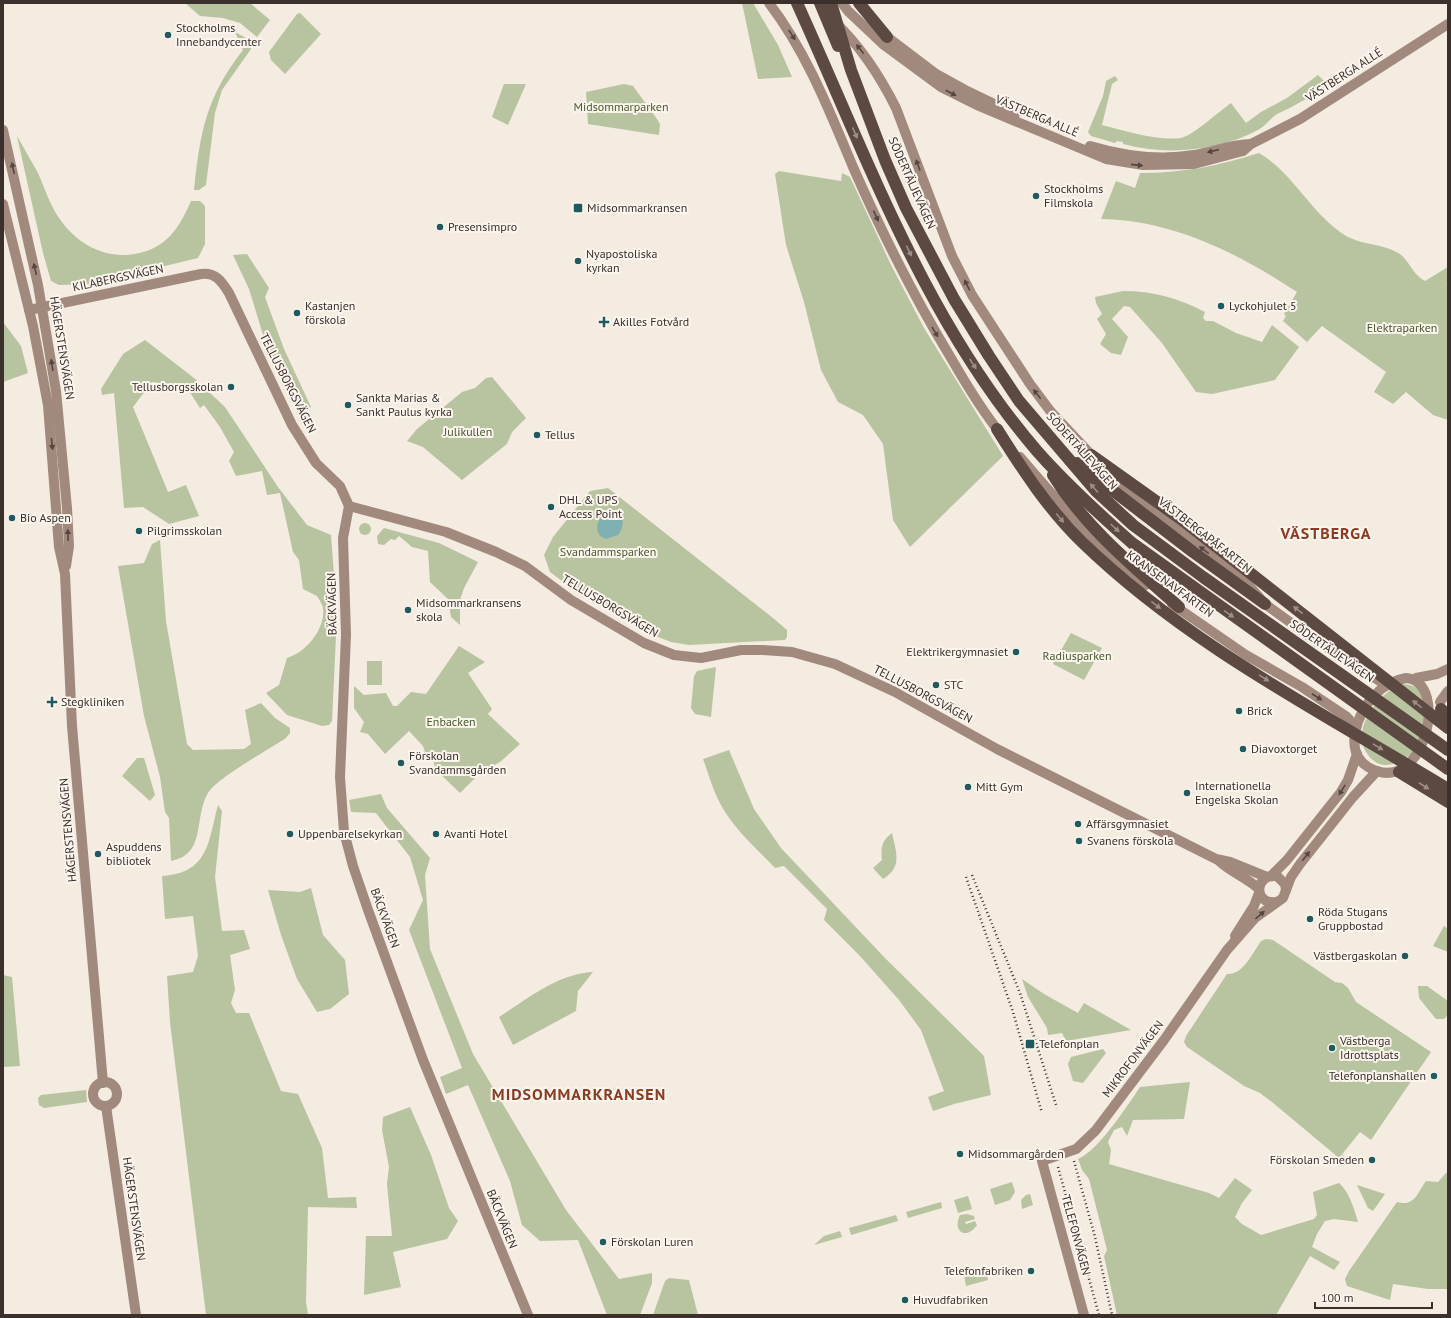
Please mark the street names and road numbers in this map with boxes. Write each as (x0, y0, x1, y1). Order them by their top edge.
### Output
street label: VÄSTBERGA ALLÉ (1302, 44, 1385, 106)
street label: VÄSTBERGA ALLÉ (992, 91, 1081, 140)
street label: SÖDERTÄLJEVÄGEN (885, 134, 939, 231)
street label: KILABERGSVÄGEN (71, 261, 165, 294)
street label: HÄGERSTENSVÄGEN (47, 295, 78, 401)
street label: TELLUSBORGSVÄGEN (257, 330, 320, 435)
street label: SÖDERTÄLJEVÄGEN (1044, 409, 1121, 493)
street label: VÄSTBERGAPÅFARTEN (1155, 493, 1255, 576)
street label: KRANSENAVFARTEN (1124, 547, 1217, 620)
street label: TELLUSBORGSVÄGEN (559, 571, 661, 640)
street label: BÄCKVÄGEN (323, 573, 340, 636)
street label: SÖDERTÄLJEVÄGEN (1287, 616, 1377, 685)
street label: TELLUSBORGSVÄGEN (871, 661, 975, 726)
street label: HÄGERSTENSVÄGEN (55, 777, 80, 883)
street label: BÄCKVÄGEN (368, 886, 403, 950)
street label: MIKROFONVÄGEN (1099, 1017, 1166, 1100)
street label: HÄGERSTENSVÄGEN (120, 1156, 149, 1262)
street label: BÄCKVÄGEN (484, 1187, 521, 1251)
street label: TELEFONVÄGEN (1058, 1193, 1094, 1277)

